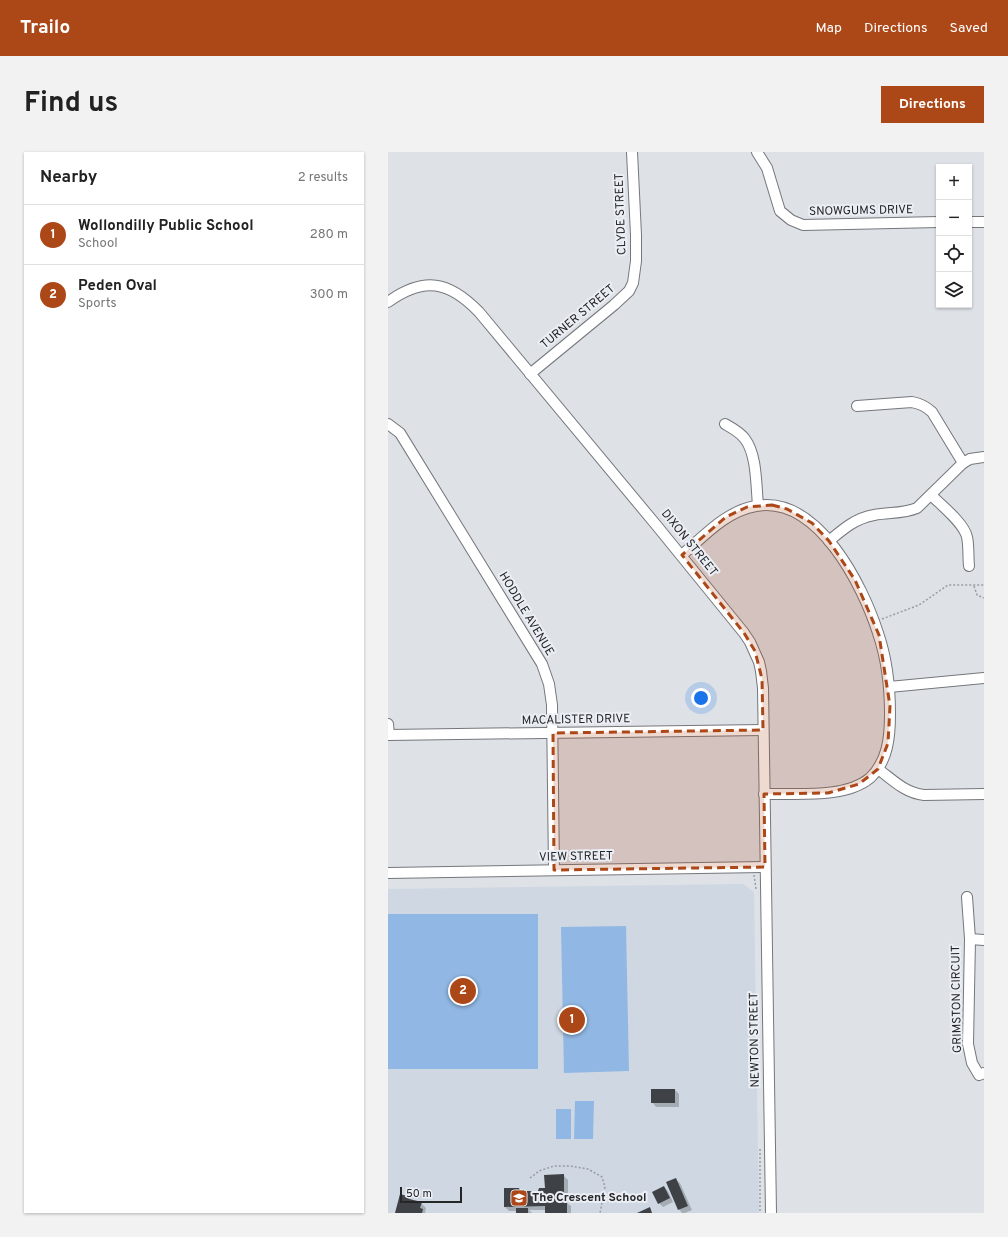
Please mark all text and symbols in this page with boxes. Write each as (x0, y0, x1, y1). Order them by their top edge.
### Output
text: Trailo (20, 16, 70, 40)
text: Map (816, 20, 842, 37)
text: Directions (864, 20, 928, 37)
text: Saved (950, 20, 988, 37)
text: Find us (24, 86, 118, 122)
button: Directions (881, 86, 984, 123)
map controls (936, 164, 972, 308)
button: + (936, 164, 972, 200)
text: Nearby (40, 167, 97, 189)
text: 2 results (298, 170, 348, 186)
street label: CLYDE STREET (612, 173, 630, 255)
button: − (936, 200, 972, 236)
street label: SNOWGUMS DRIVE (809, 202, 913, 220)
text: Wollondilly Public School (78, 217, 254, 236)
text: 1 (50, 227, 56, 243)
text: 280 m (310, 227, 348, 243)
text: School (78, 236, 118, 252)
button: locate (936, 236, 972, 272)
button: layers (936, 272, 972, 308)
text: Peden Oval (78, 277, 157, 296)
street label: TURNER STREET (537, 281, 619, 353)
text: 2 (49, 287, 57, 303)
text: 300 m (310, 287, 348, 303)
text: Sports (78, 296, 117, 312)
street label: DIXON STREET (657, 506, 721, 580)
street label: HODDLE AVENUE (495, 569, 557, 659)
your location (691, 688, 711, 708)
street label: MACALISTER DRIVE (522, 711, 630, 729)
street label: VIEW STREET (539, 848, 613, 866)
street label: GRIMSTON CIRCUIT (948, 945, 966, 1053)
pin: 2 (450, 976, 476, 1006)
street label: NEWTON STREET (746, 992, 764, 1088)
pin: 1 (559, 1005, 585, 1035)
scale bar (400, 1185, 462, 1204)
text: 50 m (406, 1187, 432, 1201)
school or university icon: The Crescent School (509, 1188, 529, 1208)
place label: The Crescent School (532, 1190, 647, 1206)

